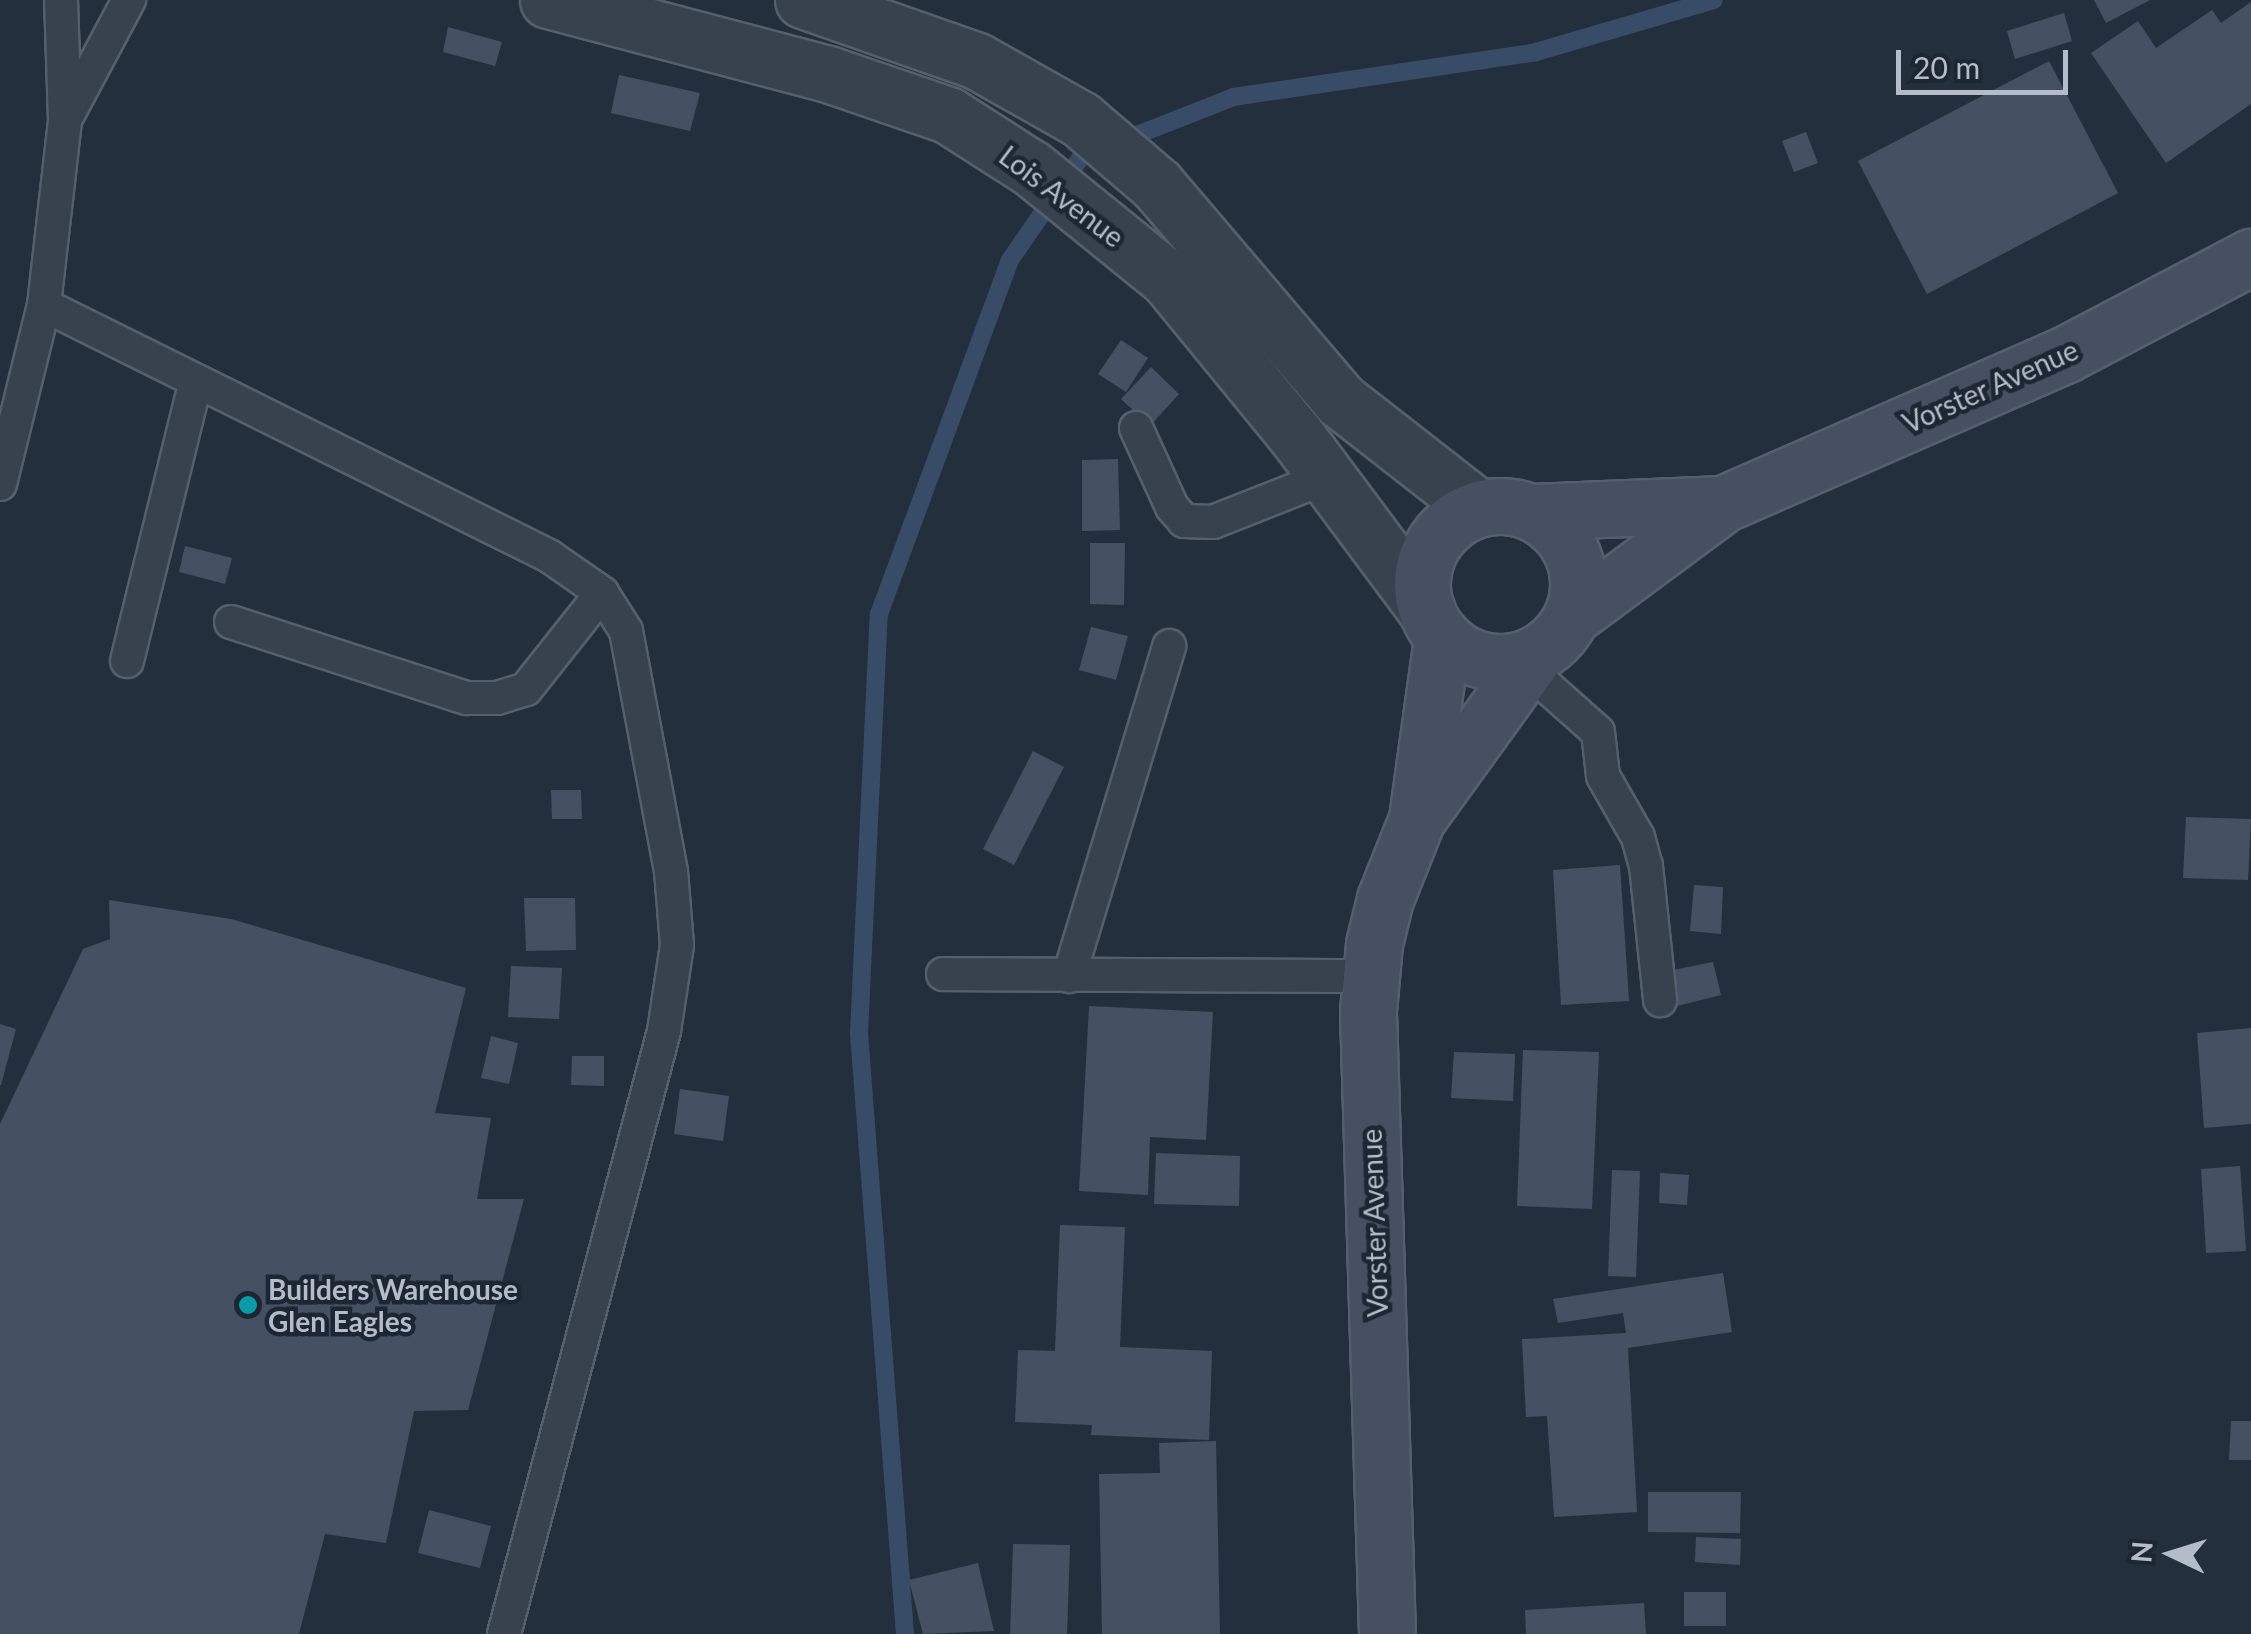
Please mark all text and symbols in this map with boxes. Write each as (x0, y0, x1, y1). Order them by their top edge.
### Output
scale bar (1901, 30, 2074, 92)
text: 20 m (1913, 49, 1980, 85)
street label: Lois Avenue (993, 138, 1131, 254)
street label: Vorster Avenue (1896, 332, 2084, 440)
street label: Vorster Avenue (1354, 1128, 1394, 1318)
place label: Builders Warehouse Glen Eagles (268, 1272, 518, 1338)
marker: Builders Warehouse Glen Eagles (237, 1294, 259, 1316)
north arrow (2121, 1504, 2221, 1604)
text: N (2123, 1540, 2159, 1564)

